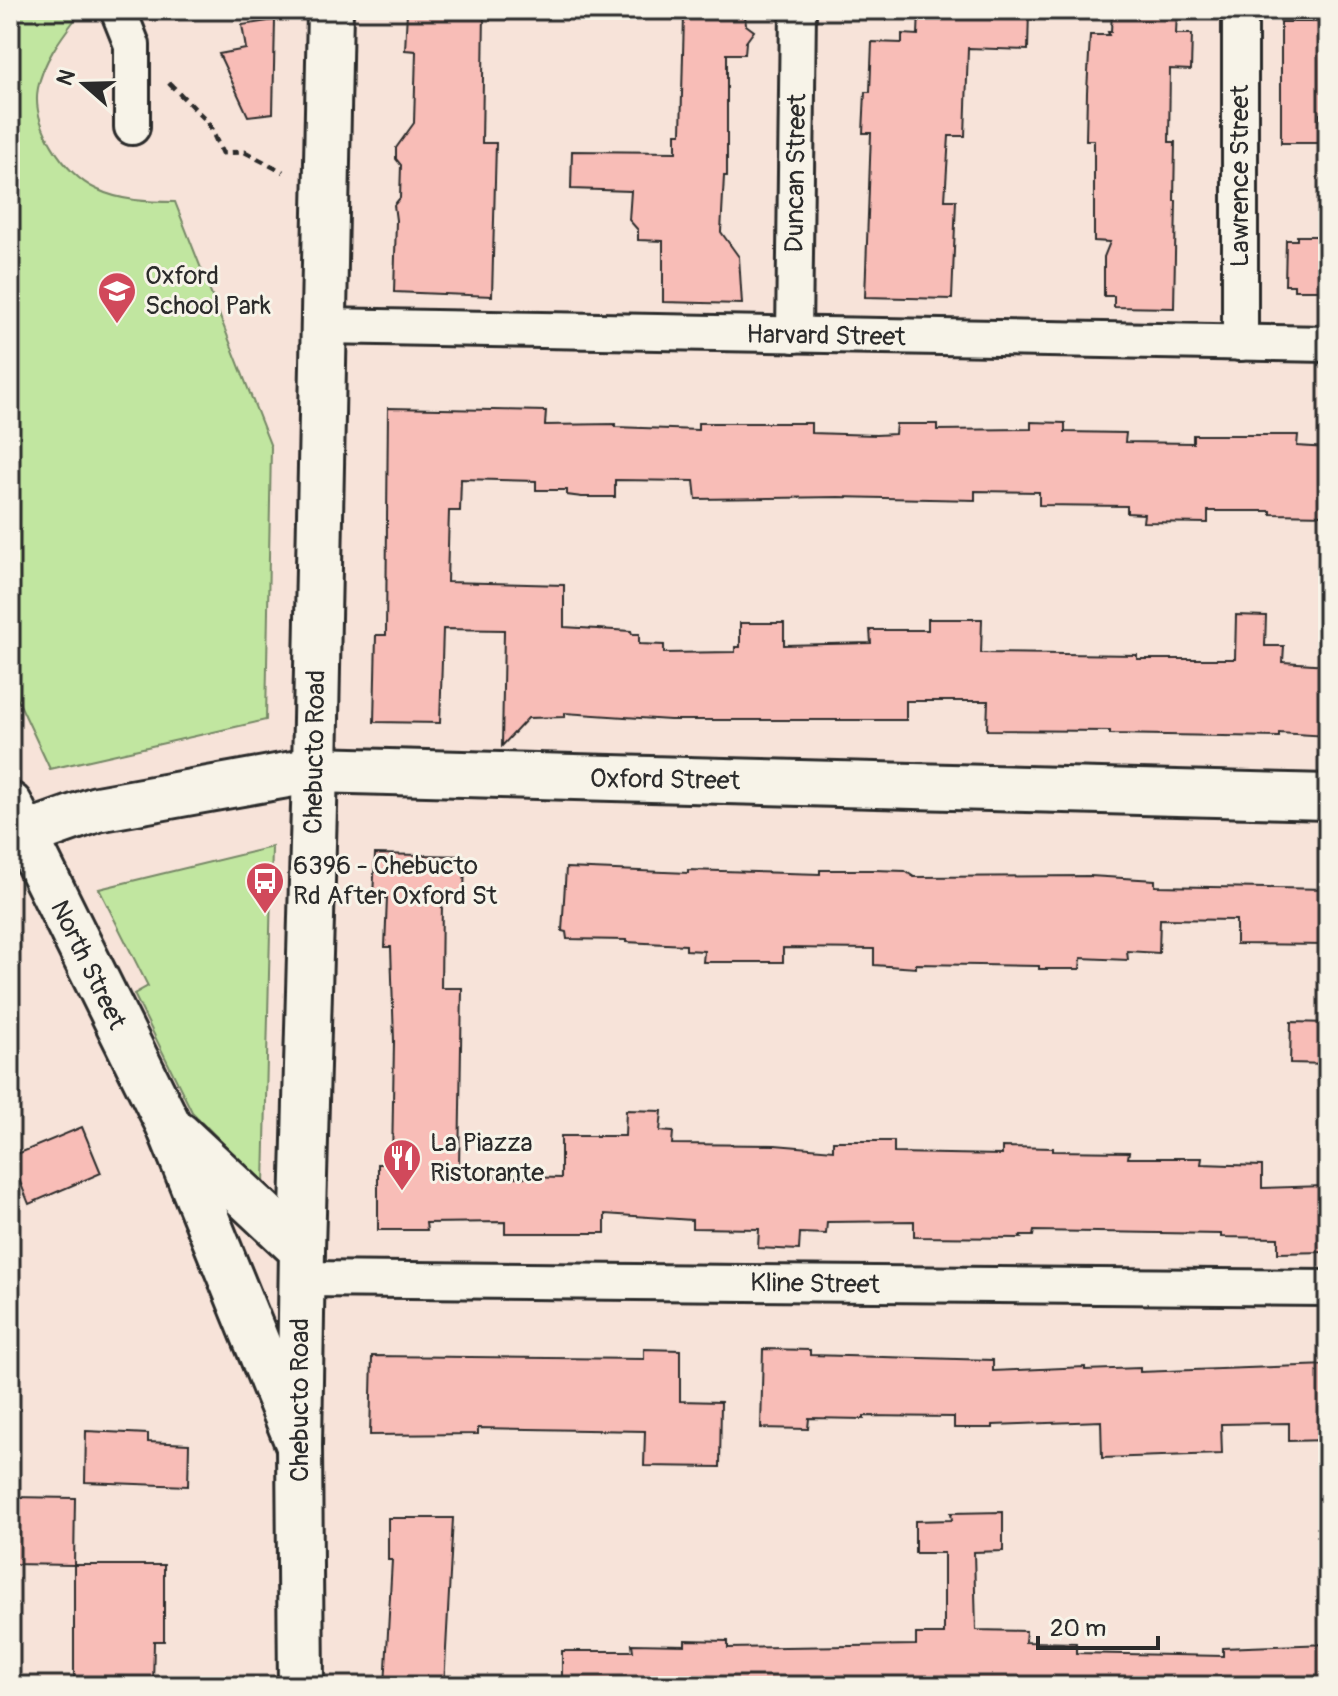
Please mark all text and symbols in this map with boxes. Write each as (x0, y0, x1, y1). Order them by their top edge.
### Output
north arrow (44, 44, 124, 124)
text: N (50, 66, 82, 89)
street label: Lawrence Street (1224, 84, 1256, 267)
street label: Duncan Street (779, 93, 813, 253)
place label: Oxford School Park (145, 260, 271, 322)
school or university icon: Oxford School Park (96, 270, 138, 325)
street label: Harvard Street (746, 319, 906, 353)
street label: Chebucto Road (298, 670, 332, 834)
street label: Oxford Street (590, 763, 741, 797)
place label: 6396 - Chebucto Rd After Oxford St (293, 850, 498, 912)
bus stop icon: 6396 - Chebucto Rd After Oxford St (244, 860, 286, 915)
street label: North Street (43, 895, 133, 1035)
place label: La Piazza Ristorante (430, 1127, 544, 1189)
restaurant icon: La Piazza Ristorante (381, 1137, 423, 1192)
street label: Kline Street (750, 1267, 881, 1301)
street label: Chebucto Road (284, 1318, 316, 1482)
scale bar (1038, 1600, 1158, 1650)
text: 20 m (1050, 1614, 1106, 1643)

